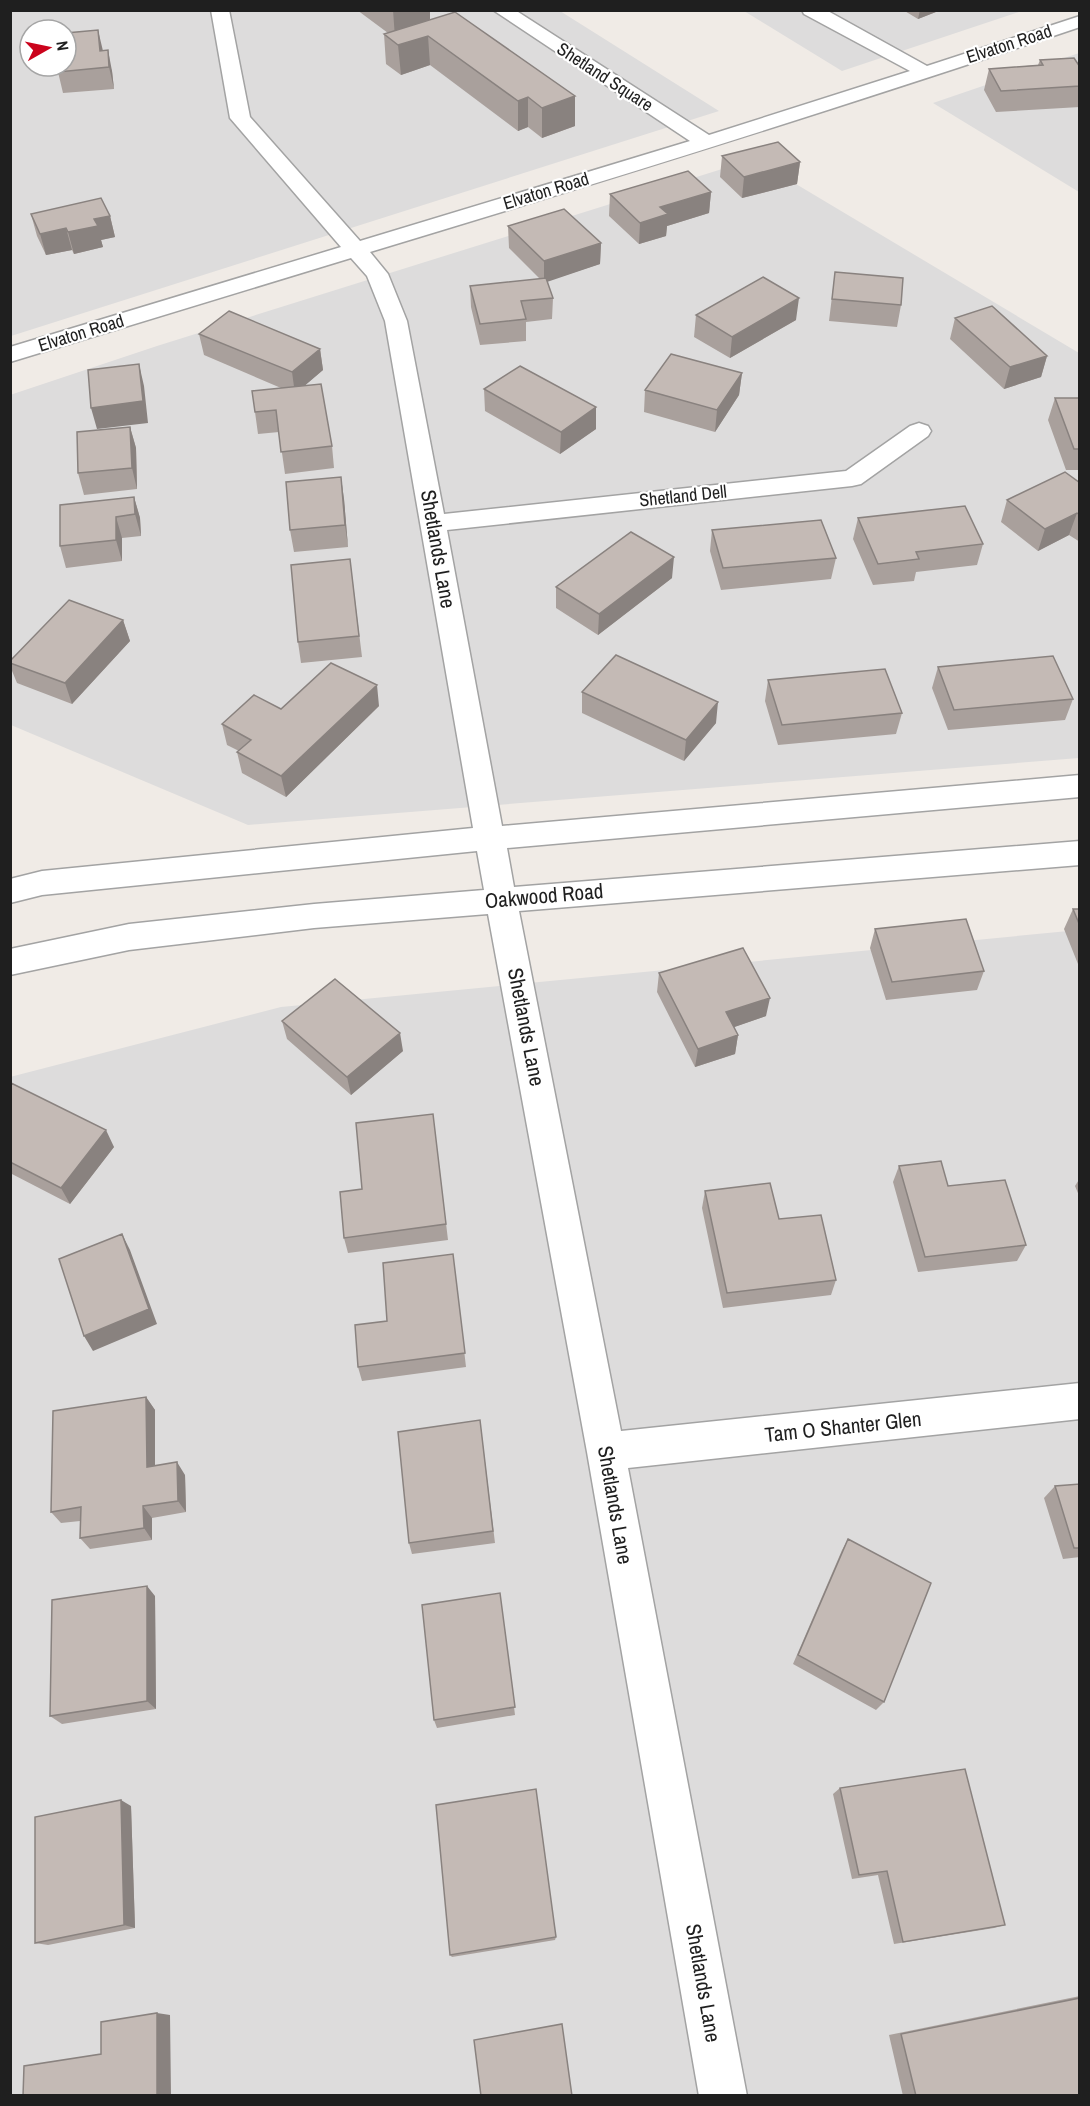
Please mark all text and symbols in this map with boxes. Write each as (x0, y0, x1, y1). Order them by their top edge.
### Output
north arrow (18, 18, 78, 78)
street label: Elvaton Road (963, 18, 1055, 69)
street label: Shetland Square (552, 36, 658, 117)
text: N (51, 39, 74, 52)
street label: Elvaton Road (500, 166, 592, 215)
street label: Elvaton Road (35, 308, 127, 357)
street label: Shetland Dell (638, 478, 728, 513)
street label: Shetlands Lane (414, 487, 463, 610)
street label: Oakwood Road (484, 876, 604, 915)
street label: Shetlands Lane (501, 965, 552, 1088)
street label: Tam O Shanter Glen (763, 1404, 923, 1449)
street label: Shetlands Lane (591, 1443, 640, 1566)
street label: Shetlands Lane (679, 1921, 728, 2044)

